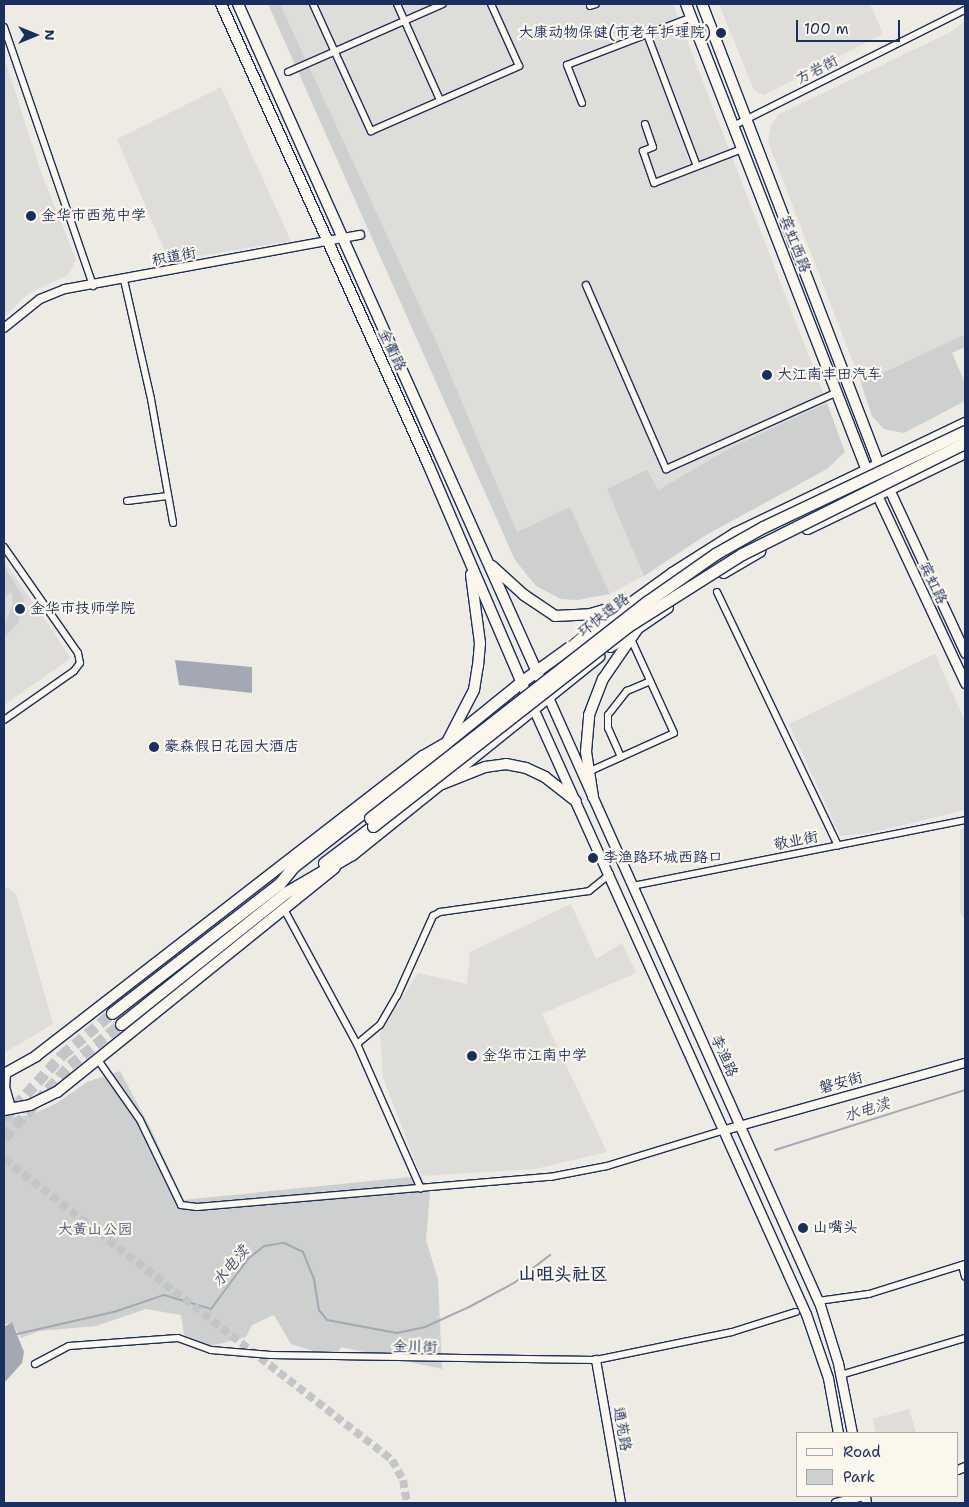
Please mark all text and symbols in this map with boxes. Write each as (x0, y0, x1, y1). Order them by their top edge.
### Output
north arrow (10, 10, 60, 60)
scale bar (799, 10, 903, 42)
text: 100 m (804, 19, 849, 39)
place label: 大康动物保健(市老年护理院) (518, 24, 711, 42)
marker: 大康动物保健(市老年护理院) (715, 27, 727, 39)
text: N (41, 29, 59, 41)
street label: 方岩街 (793, 52, 841, 88)
place label: 金华市西苑中学 (41, 207, 146, 225)
marker: 金华市西苑中学 (25, 210, 37, 222)
street label: 宾虹西路 (776, 213, 814, 275)
street label: 积道街 (150, 244, 198, 270)
street label: 金衢路 (374, 326, 410, 374)
place label: 大江南丰田汽车 (777, 366, 882, 384)
marker: 大江南丰田汽车 (761, 369, 773, 381)
street label: 宾虹路 (915, 559, 951, 607)
street label: 一环快速路 (563, 590, 633, 650)
place label: 金华市技师学院 (30, 600, 135, 618)
marker: 金华市技师学院 (14, 603, 26, 615)
place label: 豪森假日花园大酒店 (164, 738, 299, 756)
marker: 豪森假日花园大酒店 (148, 741, 160, 753)
street label: 敬业街 (772, 828, 820, 854)
place label: 李渔路环城西路口 (603, 849, 723, 867)
marker: 李渔路环城西路口 (587, 852, 599, 864)
street label: 李渔路 (707, 1032, 741, 1080)
place label: 金华市江南中学 (482, 1047, 587, 1065)
marker: 金华市江南中学 (466, 1050, 478, 1062)
street label: 磐安街 (817, 1068, 865, 1098)
water label: 水电渎 (841, 1094, 893, 1126)
place label: 山嘴头 (813, 1219, 858, 1237)
park label: 大黄山公园 (58, 1221, 132, 1239)
marker: 山嘴头 (797, 1222, 809, 1234)
water label: 水电渎 (208, 1241, 254, 1291)
district label: 山咀头社区 (518, 1263, 608, 1285)
street label: 金川街 (392, 1338, 438, 1356)
street label: 通苑路 (609, 1405, 635, 1453)
legend (796, 1432, 959, 1497)
text: Road (843, 1442, 881, 1462)
text: Park (843, 1467, 875, 1487)

